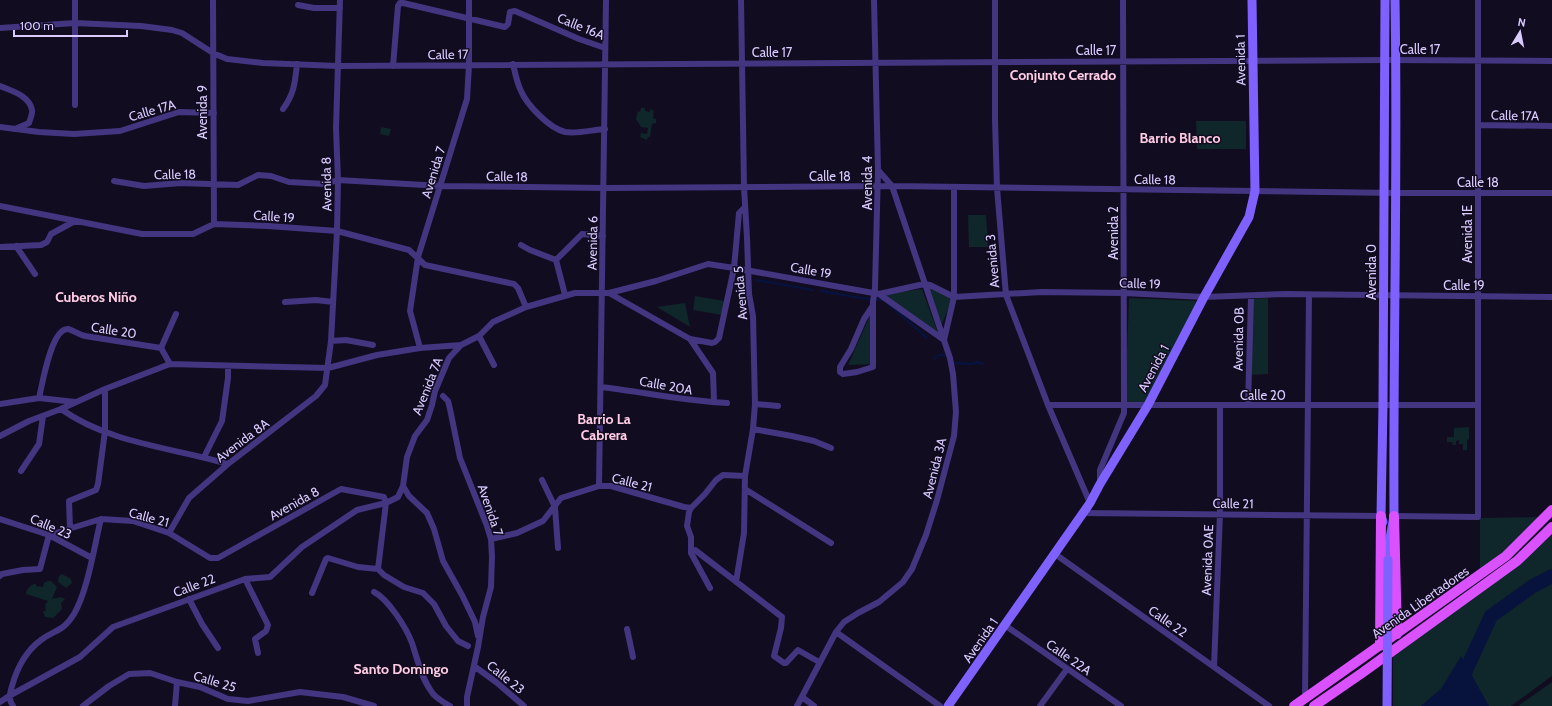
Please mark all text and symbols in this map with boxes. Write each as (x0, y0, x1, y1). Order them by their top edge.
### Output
street label: Calle 16A (555, 9, 607, 43)
scale bar (14, 12, 127, 38)
north arrow (1500, 12, 1540, 52)
text: N (1517, 15, 1527, 30)
text: 100 m (20, 18, 54, 33)
street label: Avenida 1 (1232, 34, 1248, 86)
street label: Calle 17 (1400, 41, 1441, 57)
street label: Calle 17 (1076, 42, 1117, 58)
street label: Calle 17 (752, 44, 793, 60)
street label: Calle 17 (428, 46, 469, 62)
district label: Conjunto Cerrado (1010, 66, 1116, 84)
street label: Avenida 9 (194, 85, 210, 139)
street label: Calle 17A (127, 96, 177, 124)
street label: Calle 17A (1491, 107, 1539, 123)
district label: Barrio Blanco (1140, 129, 1220, 147)
street label: Avenida 7 (418, 144, 449, 200)
street label: Avenida 4 (859, 155, 875, 210)
street label: Avenida 8 (318, 156, 334, 212)
street label: Calle 18 (154, 166, 196, 182)
street label: Calle 18 (486, 168, 528, 184)
street label: Calle 18 (809, 168, 851, 184)
street label: Calle 18 (1134, 171, 1176, 187)
street label: Calle 18 (1457, 174, 1499, 190)
street label: Avenida 1E (1459, 205, 1475, 263)
street label: Avenida 2 (1105, 206, 1121, 260)
street label: Calle 19 (253, 207, 295, 225)
street label: Avenida 6 (584, 216, 600, 270)
street label: Avenida 3 (982, 233, 1002, 289)
street label: Avenida 0 (1363, 244, 1379, 300)
street label: Calle 19 (789, 259, 833, 281)
street label: Avenida 5 (730, 265, 750, 321)
street label: Calle 19 (1119, 274, 1161, 292)
street label: Calle 19 (1443, 277, 1485, 293)
district label: Cuberos Niño (55, 288, 137, 306)
street label: Avenida 0B (1229, 307, 1247, 371)
street label: Calle 20 (90, 319, 138, 341)
street label: Avenida 1 (1134, 342, 1172, 394)
street label: Avenida 7A (408, 355, 446, 417)
street label: Calle 20A (638, 372, 694, 398)
street label: Calle 20 (1240, 387, 1286, 403)
district label: Barrio La Cabrera (577, 410, 631, 444)
street label: Avenida 8A (212, 415, 272, 465)
street label: Avenida 3A (919, 436, 949, 500)
street label: Calle 21 (610, 469, 654, 495)
street label: Avenida 7 (475, 482, 507, 538)
street label: Avenida 8 (266, 483, 322, 523)
street label: Calle 21 (1212, 495, 1254, 511)
street label: Calle 21 (127, 504, 171, 530)
street label: Calle 23 (28, 510, 74, 542)
street label: Avenida 0AE (1198, 524, 1216, 596)
street label: Avenida Libertadores (1368, 562, 1472, 642)
street label: Calle 22 (171, 570, 217, 600)
street label: Calle 22 (1146, 602, 1191, 640)
street label: Avenida 1 (959, 614, 1001, 666)
street label: Calle 22A (1043, 636, 1095, 678)
street label: Calle 23 (484, 657, 528, 697)
district label: Santo Domingo (354, 660, 448, 678)
street label: Calle 25 (192, 667, 238, 695)

